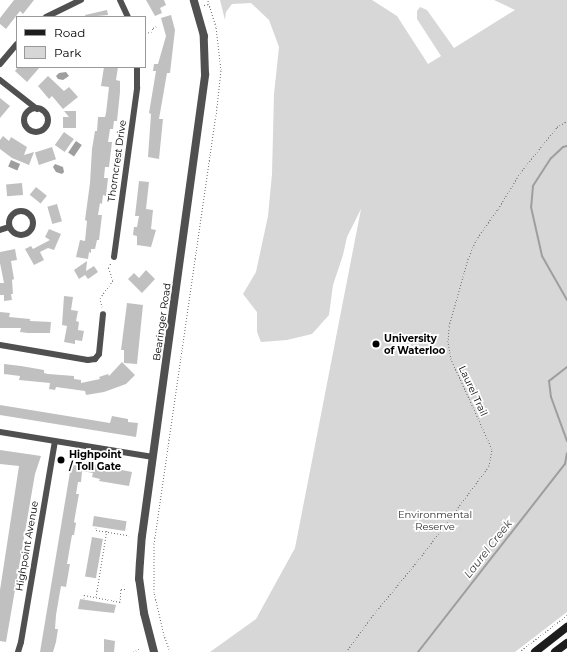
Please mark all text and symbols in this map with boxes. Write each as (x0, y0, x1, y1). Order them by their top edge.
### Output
legend (16, 16, 146, 68)
text: Road (54, 25, 85, 40)
text: Park (54, 45, 81, 60)
street label: Thorncrest Drive (105, 119, 129, 203)
street label: Bearinger Road (151, 282, 173, 362)
place label: University of Waterloo (384, 332, 445, 356)
marker: University of Waterloo (371, 339, 381, 349)
street label: Laurel Trail (456, 364, 490, 418)
place label: Highpoint / Toll Gate (69, 448, 122, 472)
marker: Highpoint / Toll Gate (56, 455, 66, 465)
street label: Highpoint Avenue (13, 500, 41, 592)
park label: Environmental Reserve (398, 508, 472, 532)
water label: Laurel Creek (461, 517, 515, 581)

